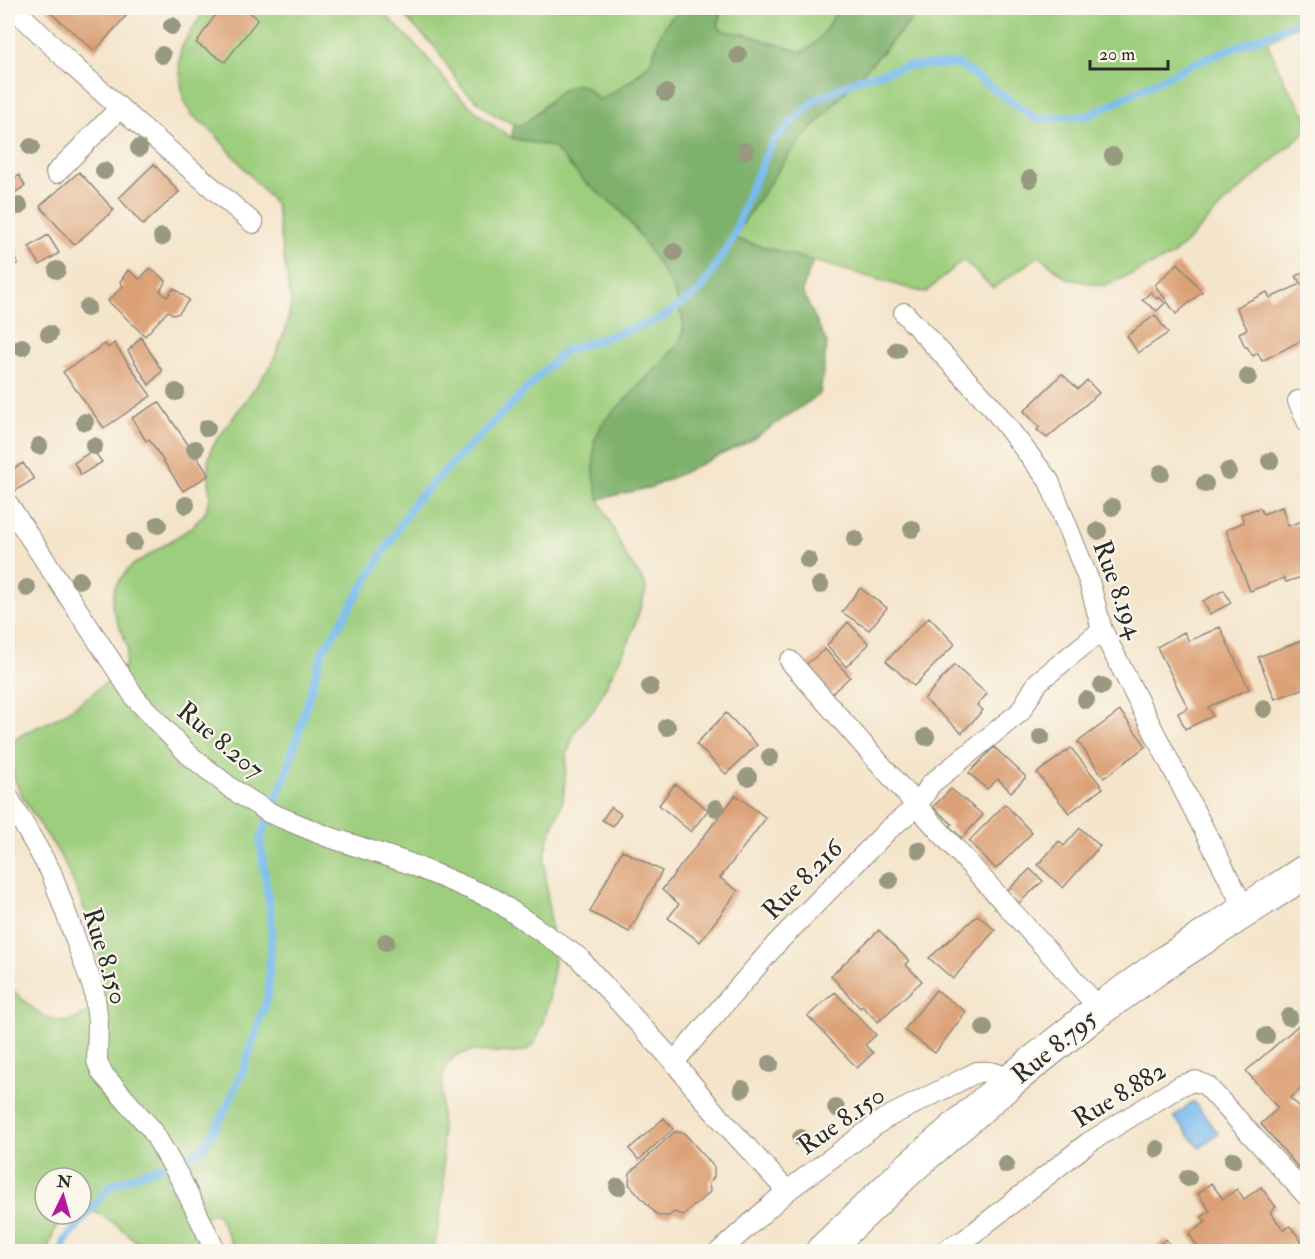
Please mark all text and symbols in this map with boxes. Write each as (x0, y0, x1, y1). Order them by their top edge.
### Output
scale bar (1090, 33, 1168, 71)
text: 20 m (1099, 43, 1135, 66)
street label: Rue 8.194 (1086, 536, 1151, 644)
street label: Rue 8.207 (170, 695, 270, 786)
street label: Rue 8.216 (756, 831, 851, 927)
street label: Rue 8.150 (75, 904, 135, 1008)
street label: Rue 8.795 (1005, 1002, 1104, 1091)
street label: Rue 8.882 (1067, 1055, 1172, 1135)
street label: Rue 8.150 (792, 1079, 891, 1162)
north arrow (33, 1166, 93, 1226)
text: N (55, 1171, 73, 1193)

